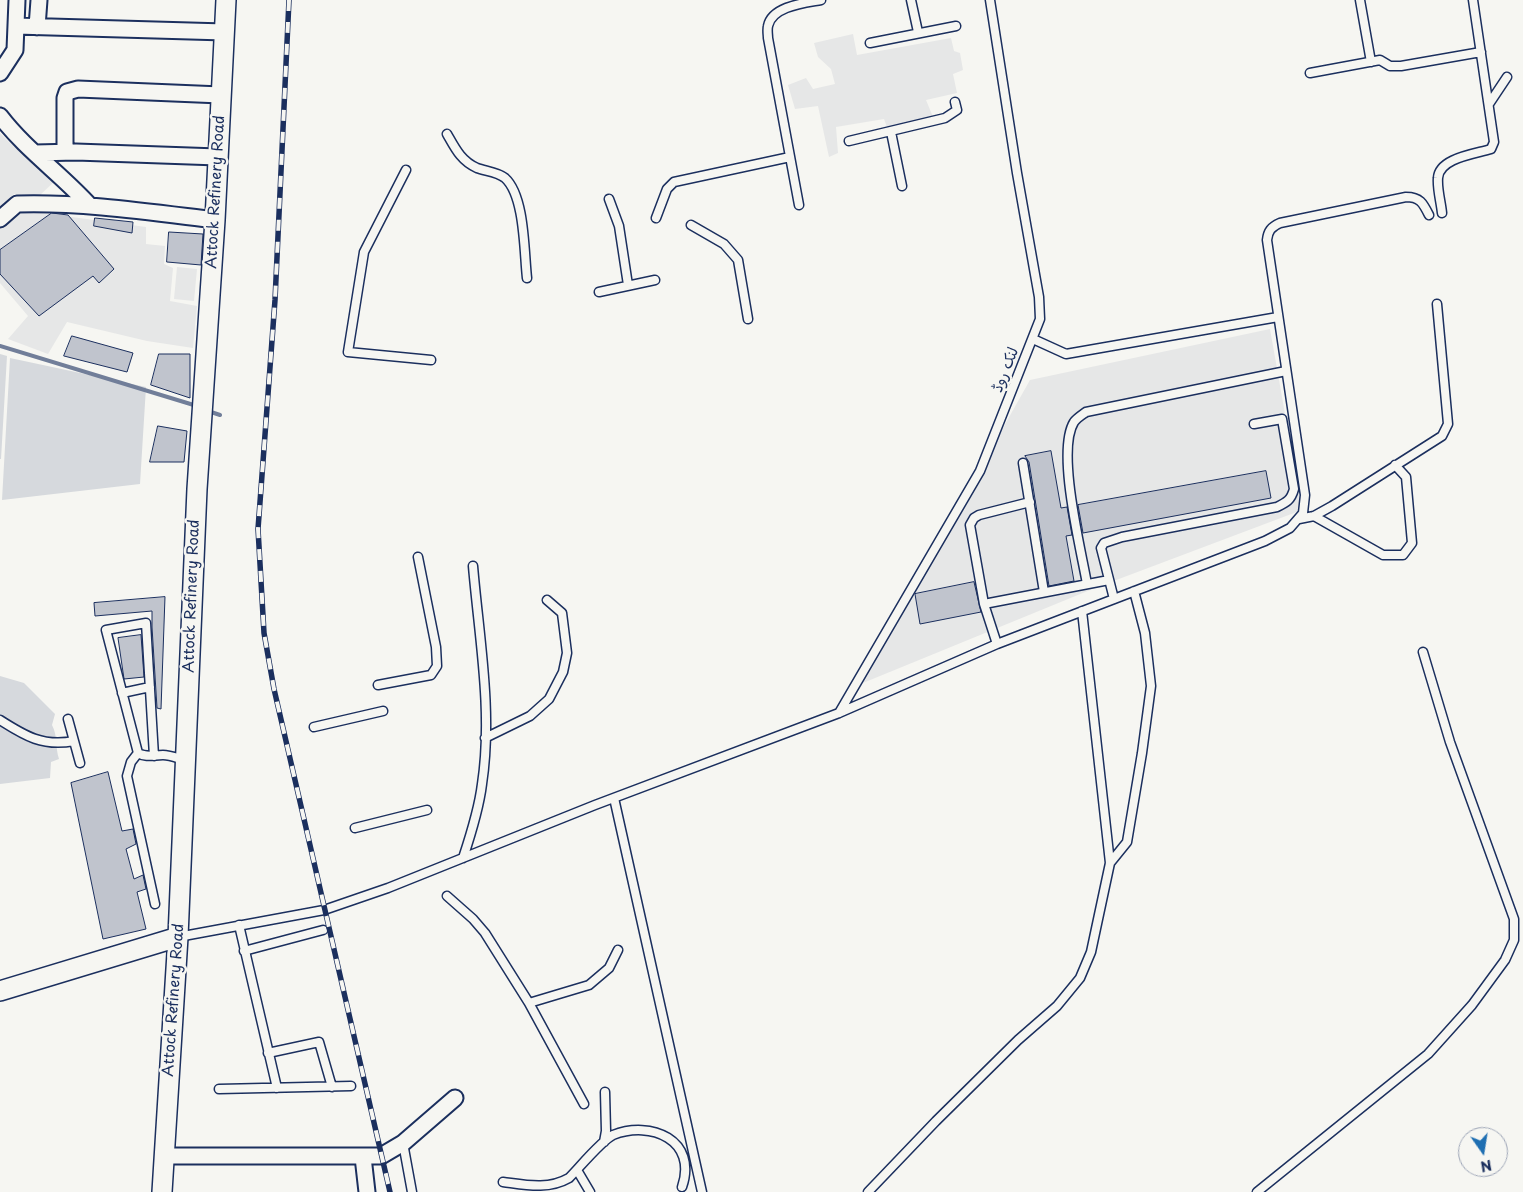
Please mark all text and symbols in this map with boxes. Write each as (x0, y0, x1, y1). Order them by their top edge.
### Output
street label: Attock Refinery Road (203, 115, 229, 269)
street label: لنک روڈ (989, 345, 1023, 395)
street label: Attock Refinery Road (180, 519, 204, 673)
street label: Attock Refinery Road (160, 923, 188, 1077)
north arrow (1458, 1127, 1508, 1177)
text: N (1478, 1155, 1494, 1178)

